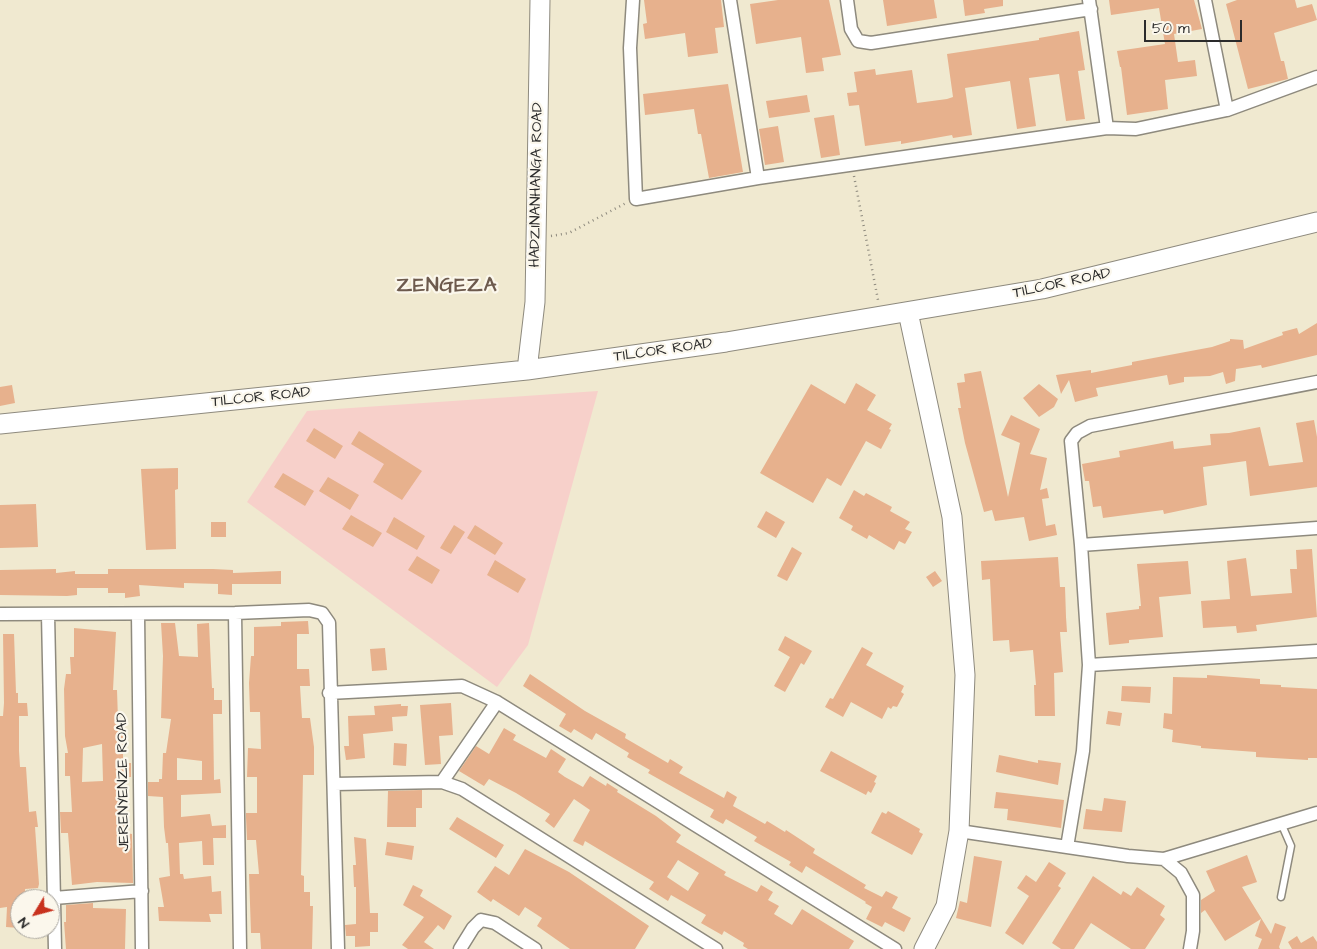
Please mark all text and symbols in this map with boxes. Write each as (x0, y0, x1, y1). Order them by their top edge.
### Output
scale bar (1147, 10, 1244, 42)
text: 50 m (1152, 18, 1190, 39)
street label: HADZINANHANGA ROAD (527, 102, 547, 268)
street label: TILCOR ROAD (1011, 265, 1113, 303)
district label: ZENGEZA (396, 275, 498, 299)
street label: TILCOR ROAD (613, 335, 713, 367)
street label: TILCOR ROAD (211, 384, 311, 412)
street label: JERENYENZE ROAD (114, 712, 134, 852)
north arrow (10, 889, 60, 939)
text: N (13, 913, 34, 932)

